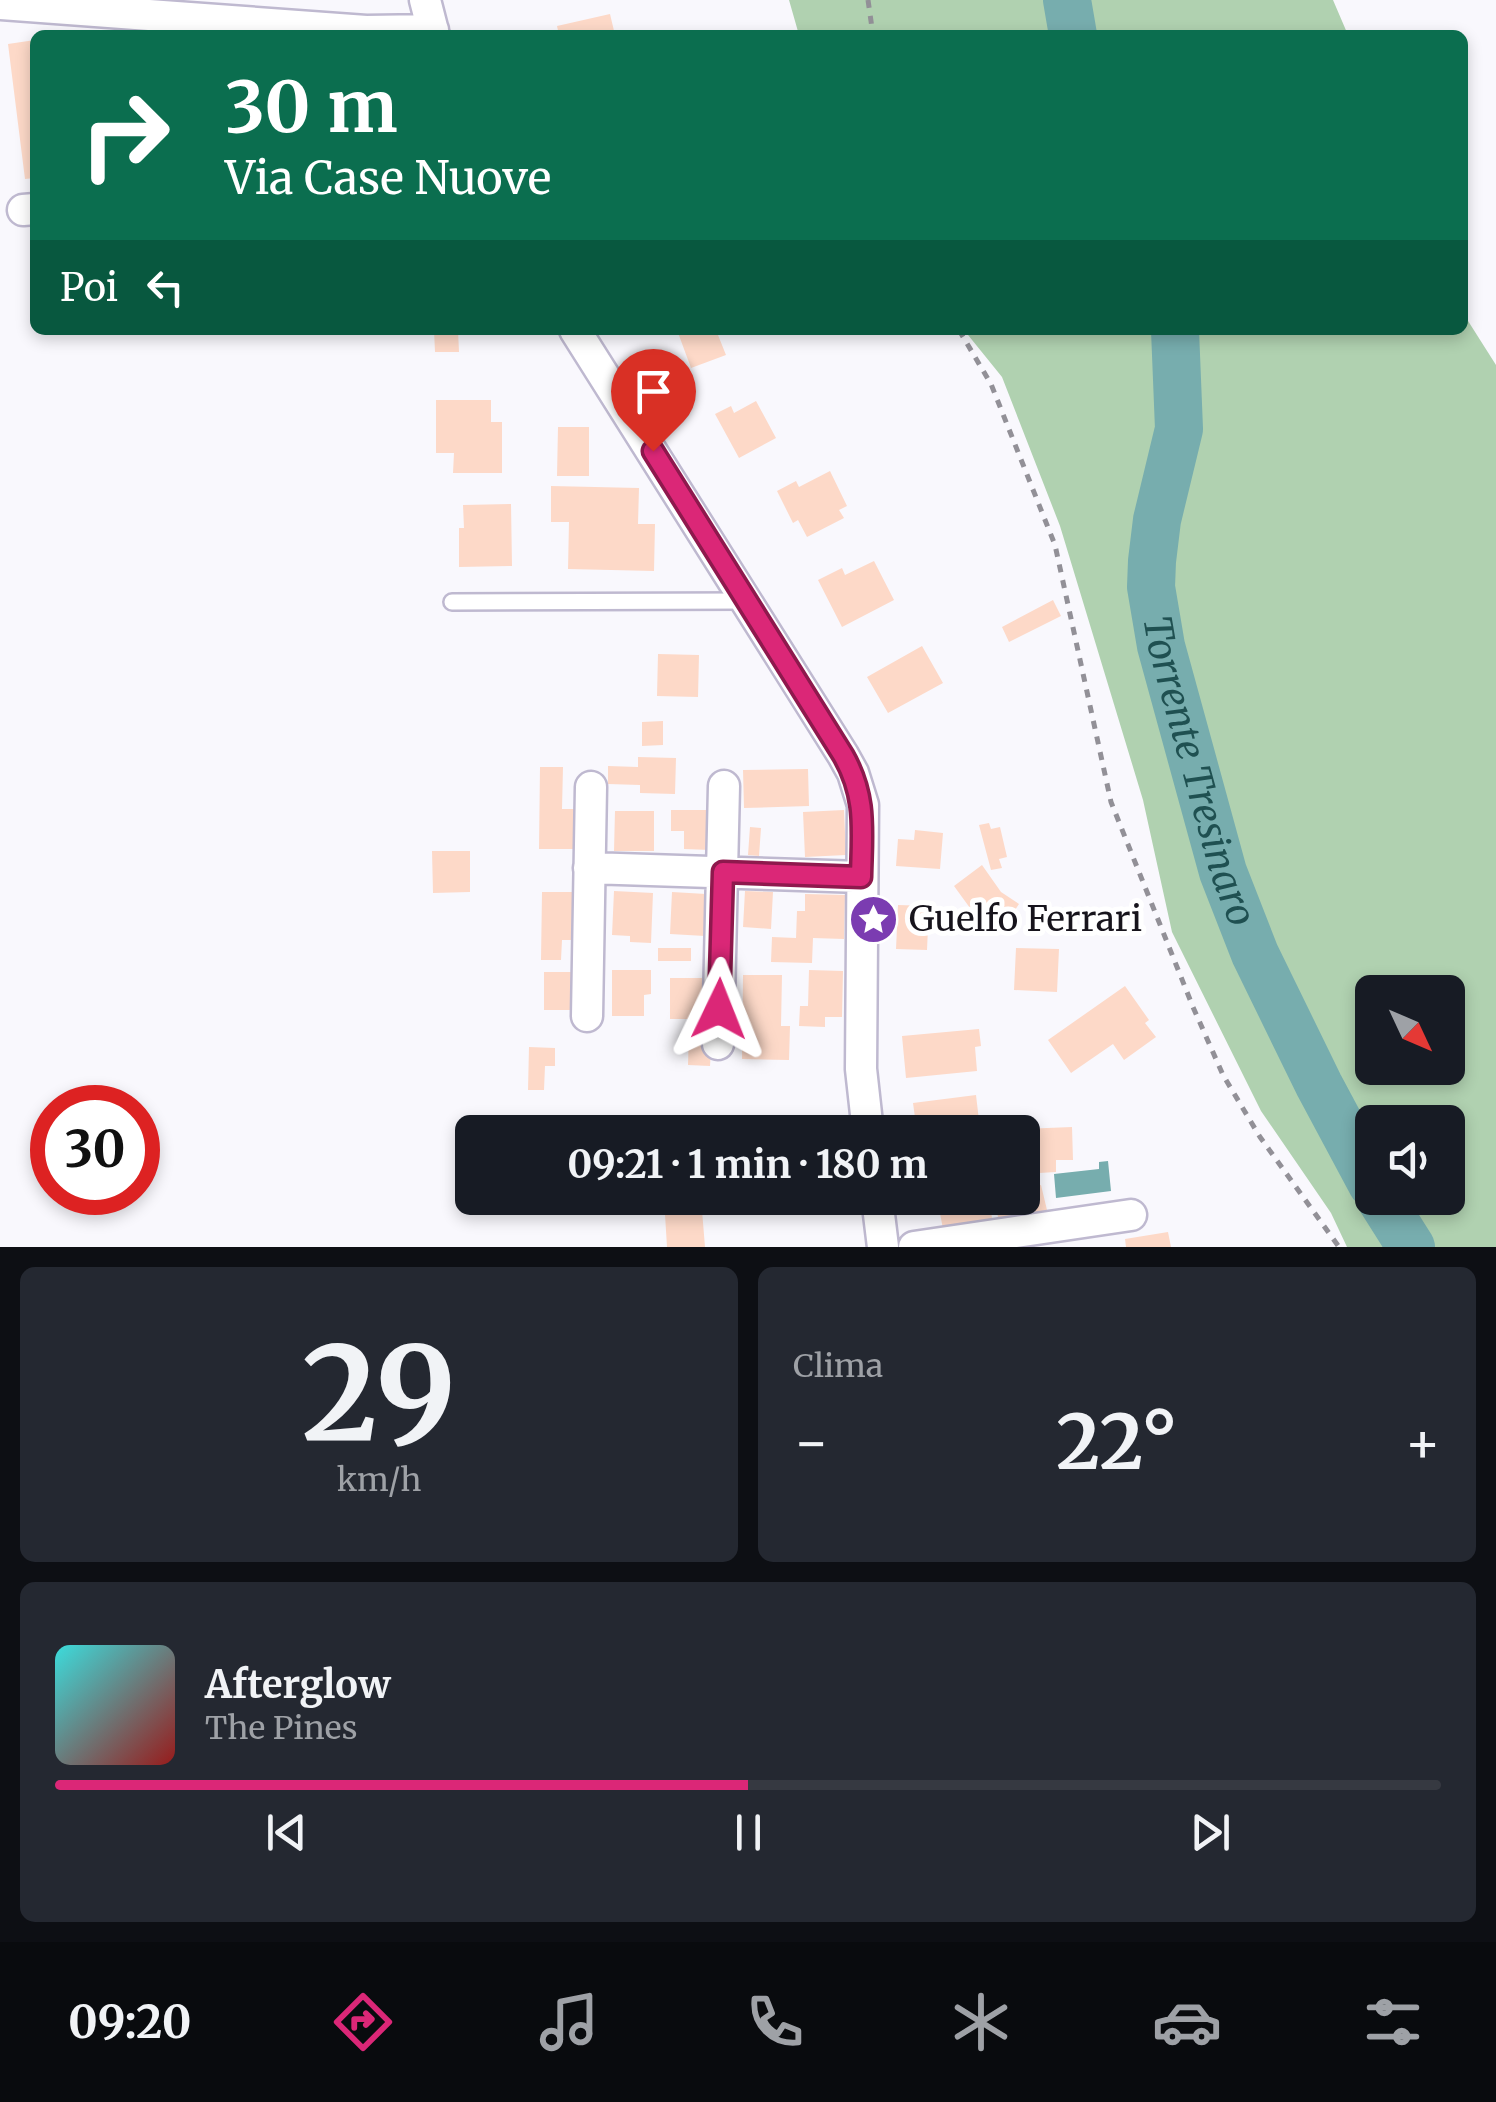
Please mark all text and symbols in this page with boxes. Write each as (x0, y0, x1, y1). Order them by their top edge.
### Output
text: 30 m (225, 63, 398, 151)
icon: right (60, 70, 190, 200)
text: Via Case Nuove (225, 150, 551, 206)
icon: left (138, 260, 193, 315)
text: Poi (60, 264, 118, 311)
pin (611, 349, 696, 452)
icon: arrive (626, 364, 681, 419)
water label: Torrente Tresinaro (1133, 612, 1266, 933)
place icon: Guelfo Ferrari (848, 893, 900, 945)
place label: Guelfo Ferrari (909, 897, 1142, 941)
position arrow (667, 957, 771, 1061)
north arrow (1355, 975, 1465, 1085)
map controls (1355, 975, 1465, 1215)
speed limit sign: 30 (30, 1085, 160, 1215)
button: sound (1355, 1105, 1465, 1215)
text: 09:21 · 1 min · 180 m (567, 1141, 928, 1188)
text: 29 (302, 1313, 456, 1476)
text: Clima (793, 1346, 883, 1386)
text: 22° (1056, 1395, 1178, 1489)
text: − (793, 1408, 830, 1477)
text: + (1404, 1408, 1441, 1477)
text: km/h (337, 1460, 421, 1500)
text: Afterglow (205, 1661, 391, 1708)
text: The Pines (205, 1708, 357, 1748)
icon: previous (259, 1805, 314, 1860)
icon: pause (721, 1805, 776, 1860)
icon: next (1183, 1805, 1238, 1860)
icon: directions (328, 1987, 398, 2057)
icon: music (534, 1987, 604, 2057)
icon: phone (740, 1987, 810, 2057)
icon: climate (946, 1987, 1016, 2057)
icon: car (1152, 1987, 1222, 2057)
icon: filters (1358, 1987, 1428, 2057)
text: 09:20 (68, 1994, 192, 2050)

